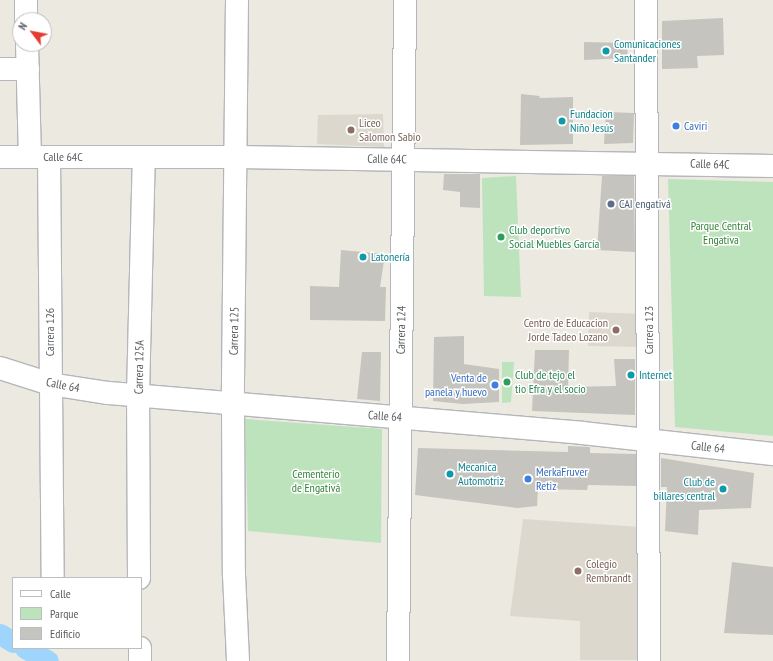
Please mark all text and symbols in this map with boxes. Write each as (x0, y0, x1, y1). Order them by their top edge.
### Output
north arrow (12, 12, 52, 52)
text: N (15, 20, 30, 32)
place label: Comunicaciones Santander (614, 37, 681, 65)
marker: Comunicaciones Santander (601, 46, 611, 56)
place label: Fundacion Niño Jesús (570, 107, 613, 135)
place label: Liceo Salomon Sabio (359, 116, 421, 144)
marker: Fundacion Niño Jesús (557, 116, 567, 126)
place label: Caviri (684, 119, 707, 133)
marker: Caviri (671, 121, 681, 131)
marker: Liceo Salomon Sabio (346, 125, 356, 135)
street label: Calle 64C (43, 150, 83, 164)
street label: Calle 64C (367, 151, 407, 167)
street label: Calle 64C (690, 156, 730, 172)
place label: CAI engativá (619, 197, 671, 211)
marker: CAI engativá (606, 199, 616, 209)
park label: Parque Central Engativa (691, 219, 751, 247)
place label: Club deportivo Social Muebles García (509, 223, 599, 251)
marker: Club deportivo Social Muebles García (496, 232, 506, 242)
place label: Latonería (371, 250, 410, 264)
marker: Latonería (358, 252, 368, 262)
street label: Carrera 124 (393, 306, 409, 354)
street label: Carrera 123 (642, 306, 656, 354)
street label: Carrera 125 (226, 307, 242, 355)
street label: Carrera 126 (43, 308, 57, 356)
place label: Centro de Educacion Jorde Tadeo Lozano (524, 316, 608, 344)
marker: Centro de Educacion Jorde Tadeo Lozano (611, 325, 621, 335)
street label: Carrera 125A (131, 340, 147, 394)
place label: Club de tejo el tio Efra y el socio (515, 368, 586, 396)
place label: Internet (639, 368, 672, 382)
marker: Internet (626, 370, 636, 380)
place label: Venta de panela y huevo (424, 371, 487, 399)
street label: Calle 64 (45, 375, 81, 395)
marker: Club de tejo el tio Efra y el socio (502, 377, 512, 387)
marker: Venta de panela y huevo (490, 380, 500, 390)
street label: Calle 64 (368, 408, 402, 424)
street label: Calle 64 (690, 438, 726, 456)
place label: Mecanica Automotriz (458, 460, 504, 488)
place label: MerkaFruver Retiz (536, 465, 588, 493)
park label: Cementerio de Engativá (292, 467, 340, 495)
marker: Mecanica Automotriz (445, 469, 455, 479)
marker: MerkaFruver Retiz (523, 474, 533, 484)
place label: Club de billares central (653, 475, 715, 503)
marker: Club de billares central (718, 484, 728, 494)
place label: Colegio Rembrandt (586, 557, 631, 585)
marker: Colegio Rembrandt (573, 566, 583, 576)
legend (12, 577, 142, 649)
text: Calle (50, 586, 71, 601)
text: Parque (50, 606, 79, 621)
text: Edificio (50, 626, 80, 641)

